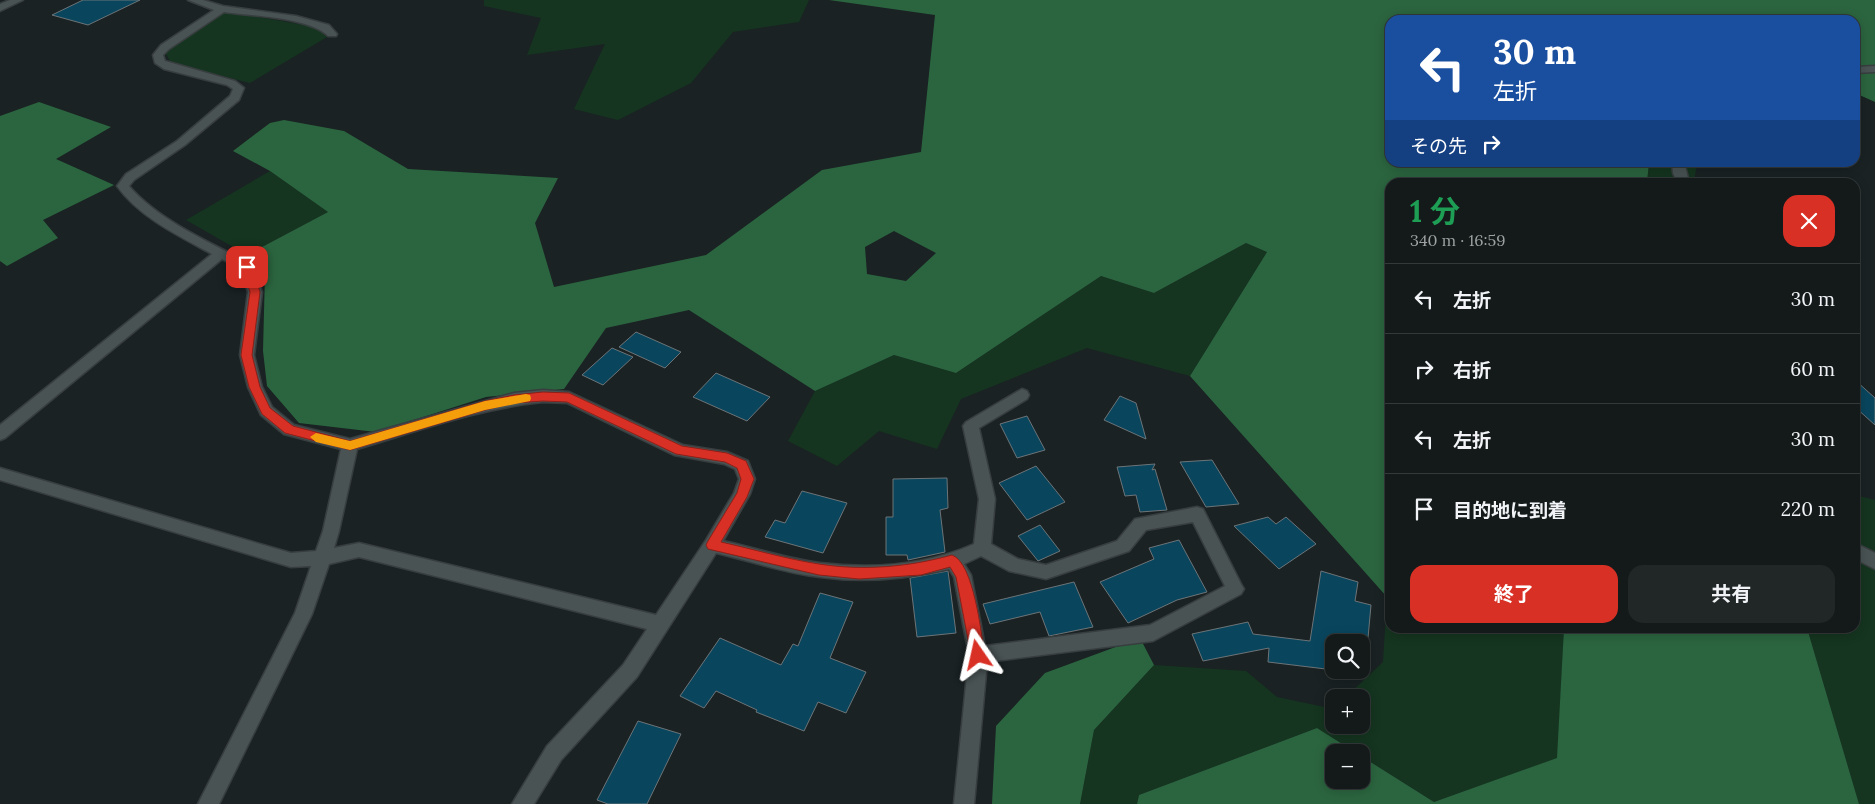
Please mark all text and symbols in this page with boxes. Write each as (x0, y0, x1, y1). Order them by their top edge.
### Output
text: 30 m (1493, 29, 1576, 74)
icon: left (1410, 35, 1475, 100)
text: 左折 (1493, 77, 1537, 105)
icon: right (1477, 130, 1505, 158)
text: その先 (1410, 134, 1467, 158)
text: 1 分 (1410, 192, 1460, 230)
button: close (1783, 195, 1835, 247)
text: 340 m · 16:59 (1410, 230, 1506, 250)
pin (226, 246, 268, 288)
icon: arrive (233, 253, 261, 281)
icon: left (1410, 285, 1438, 313)
text: 30 m (1791, 287, 1835, 311)
text: 左折 (1453, 288, 1491, 312)
icon: right (1410, 355, 1438, 383)
text: 60 m (1790, 357, 1835, 381)
text: 右折 (1453, 358, 1491, 382)
icon: left (1410, 425, 1438, 453)
text: 30 m (1791, 427, 1835, 451)
text: 左折 (1453, 428, 1491, 452)
icon: arrive (1410, 495, 1438, 523)
text: 220 m (1781, 497, 1835, 521)
text: 目的地に到着 (1453, 498, 1567, 522)
button: 終了 (1410, 565, 1618, 623)
button: 共有 (1628, 565, 1835, 623)
position arrow (951, 628, 1003, 680)
map controls (1325, 634, 1370, 789)
button: search (1325, 634, 1370, 679)
button: + (1325, 689, 1370, 734)
button: − (1325, 744, 1370, 789)

